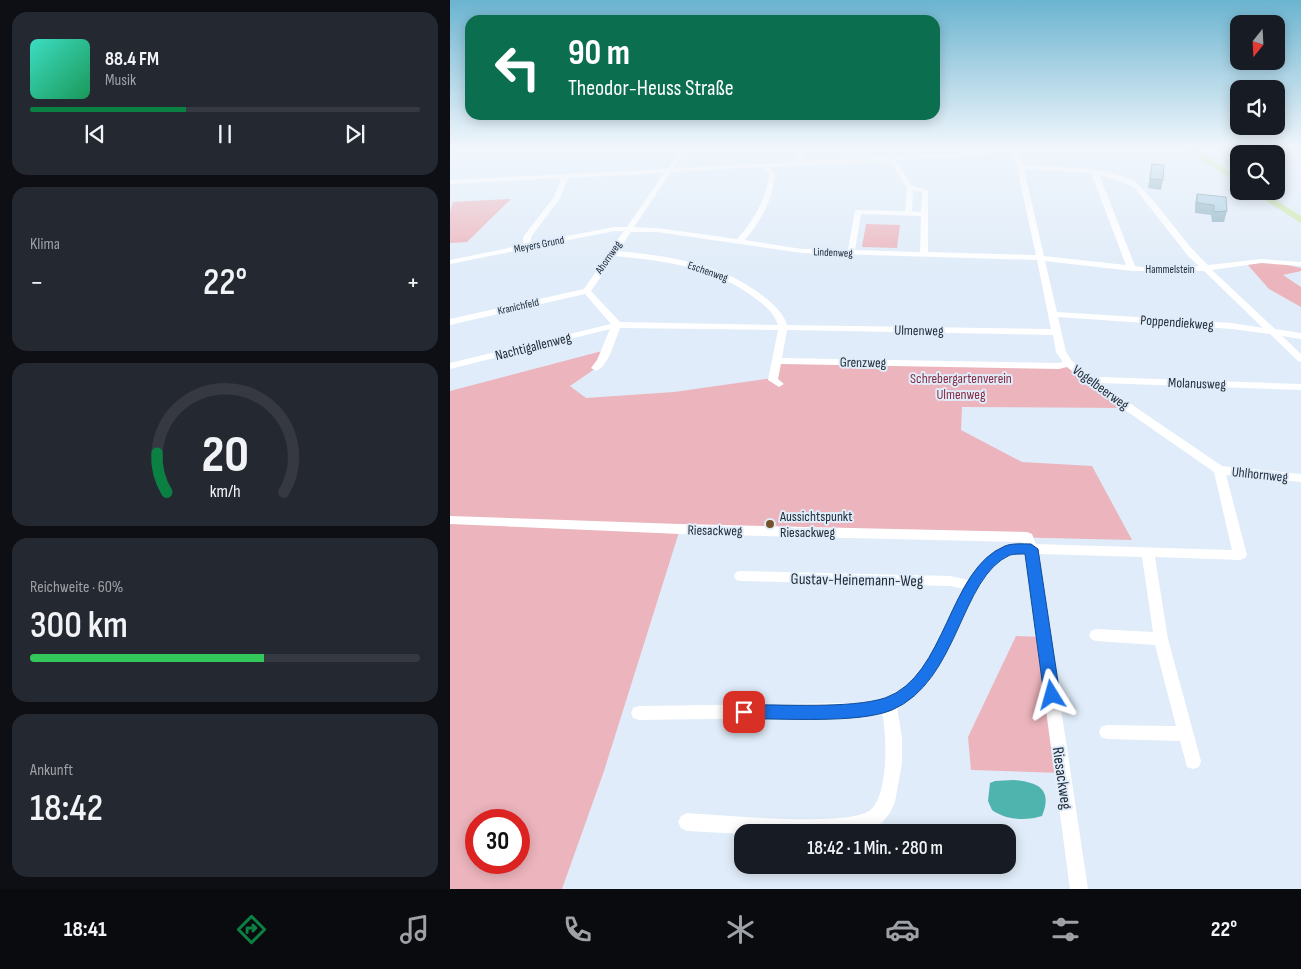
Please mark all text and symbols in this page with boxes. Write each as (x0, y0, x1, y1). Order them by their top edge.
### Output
north arrow (1230, 15, 1285, 70)
map controls (1230, 15, 1285, 200)
text: 90 m (568, 32, 630, 75)
icon: left (485, 35, 550, 100)
text: 88.4 FM (105, 48, 159, 71)
text: Musik (105, 71, 136, 90)
text: Theodor-Heuss Straße (568, 75, 734, 102)
button: sound (1230, 80, 1285, 135)
icon: previous (81, 120, 109, 148)
icon: pause (211, 120, 239, 148)
icon: next (341, 120, 369, 148)
button: search (1230, 145, 1285, 200)
street label: Meyers Grund (513, 233, 566, 256)
text: Klima (30, 235, 60, 254)
street label: Ahornweg (592, 238, 625, 277)
street label: Lindenweg (813, 245, 854, 260)
street label: Eschenweg (686, 259, 730, 285)
text: 22° (203, 260, 247, 305)
street label: Hammelstein (1146, 263, 1195, 276)
text: − (30, 266, 44, 299)
text: + (406, 266, 420, 299)
street label: Kranichfeld (496, 295, 540, 318)
street label: Poppendiekweg (1140, 311, 1215, 334)
street label: Ulmenweg (894, 322, 944, 339)
street label: Nachtigallenweg (493, 329, 573, 364)
street label: Grenzweg (840, 354, 887, 371)
street label: Vogelbeerweg (1069, 361, 1133, 414)
park label: Schrebergartenverein Ulmenweg (910, 370, 1012, 403)
street label: Molanusweg (1168, 374, 1227, 393)
text: 20 (201, 424, 249, 487)
street label: Uhlhornweg (1231, 463, 1289, 486)
text: km/h (210, 481, 240, 502)
place label: Aussichtspunkt Riesackweg (779, 508, 853, 541)
marker: Aussichtspunkt Riesackweg (764, 518, 776, 530)
street label: Riesackweg (687, 522, 743, 539)
street label: Gustav-Heinemann-Weg (791, 570, 923, 591)
text: Reichweite · 60% (30, 578, 123, 597)
text: 300 km (30, 603, 128, 648)
position arrow (1025, 668, 1077, 720)
pin (723, 691, 765, 733)
icon: arrive (730, 698, 758, 726)
street label: Riesackweg (1048, 746, 1075, 811)
text: Ankunft (30, 761, 73, 780)
text: 18:42 (30, 786, 103, 831)
speed limit sign: 30 (465, 809, 530, 874)
text: 18:42 · 1 Min. · 280 m (807, 837, 943, 860)
icon: directions (234, 912, 269, 947)
icon: music (397, 912, 432, 947)
icon: phone (560, 912, 595, 947)
icon: climate (723, 912, 758, 947)
icon: car (885, 912, 920, 947)
icon: filters (1048, 912, 1083, 947)
text: 18:41 (64, 916, 107, 943)
text: 22° (1211, 916, 1237, 943)

